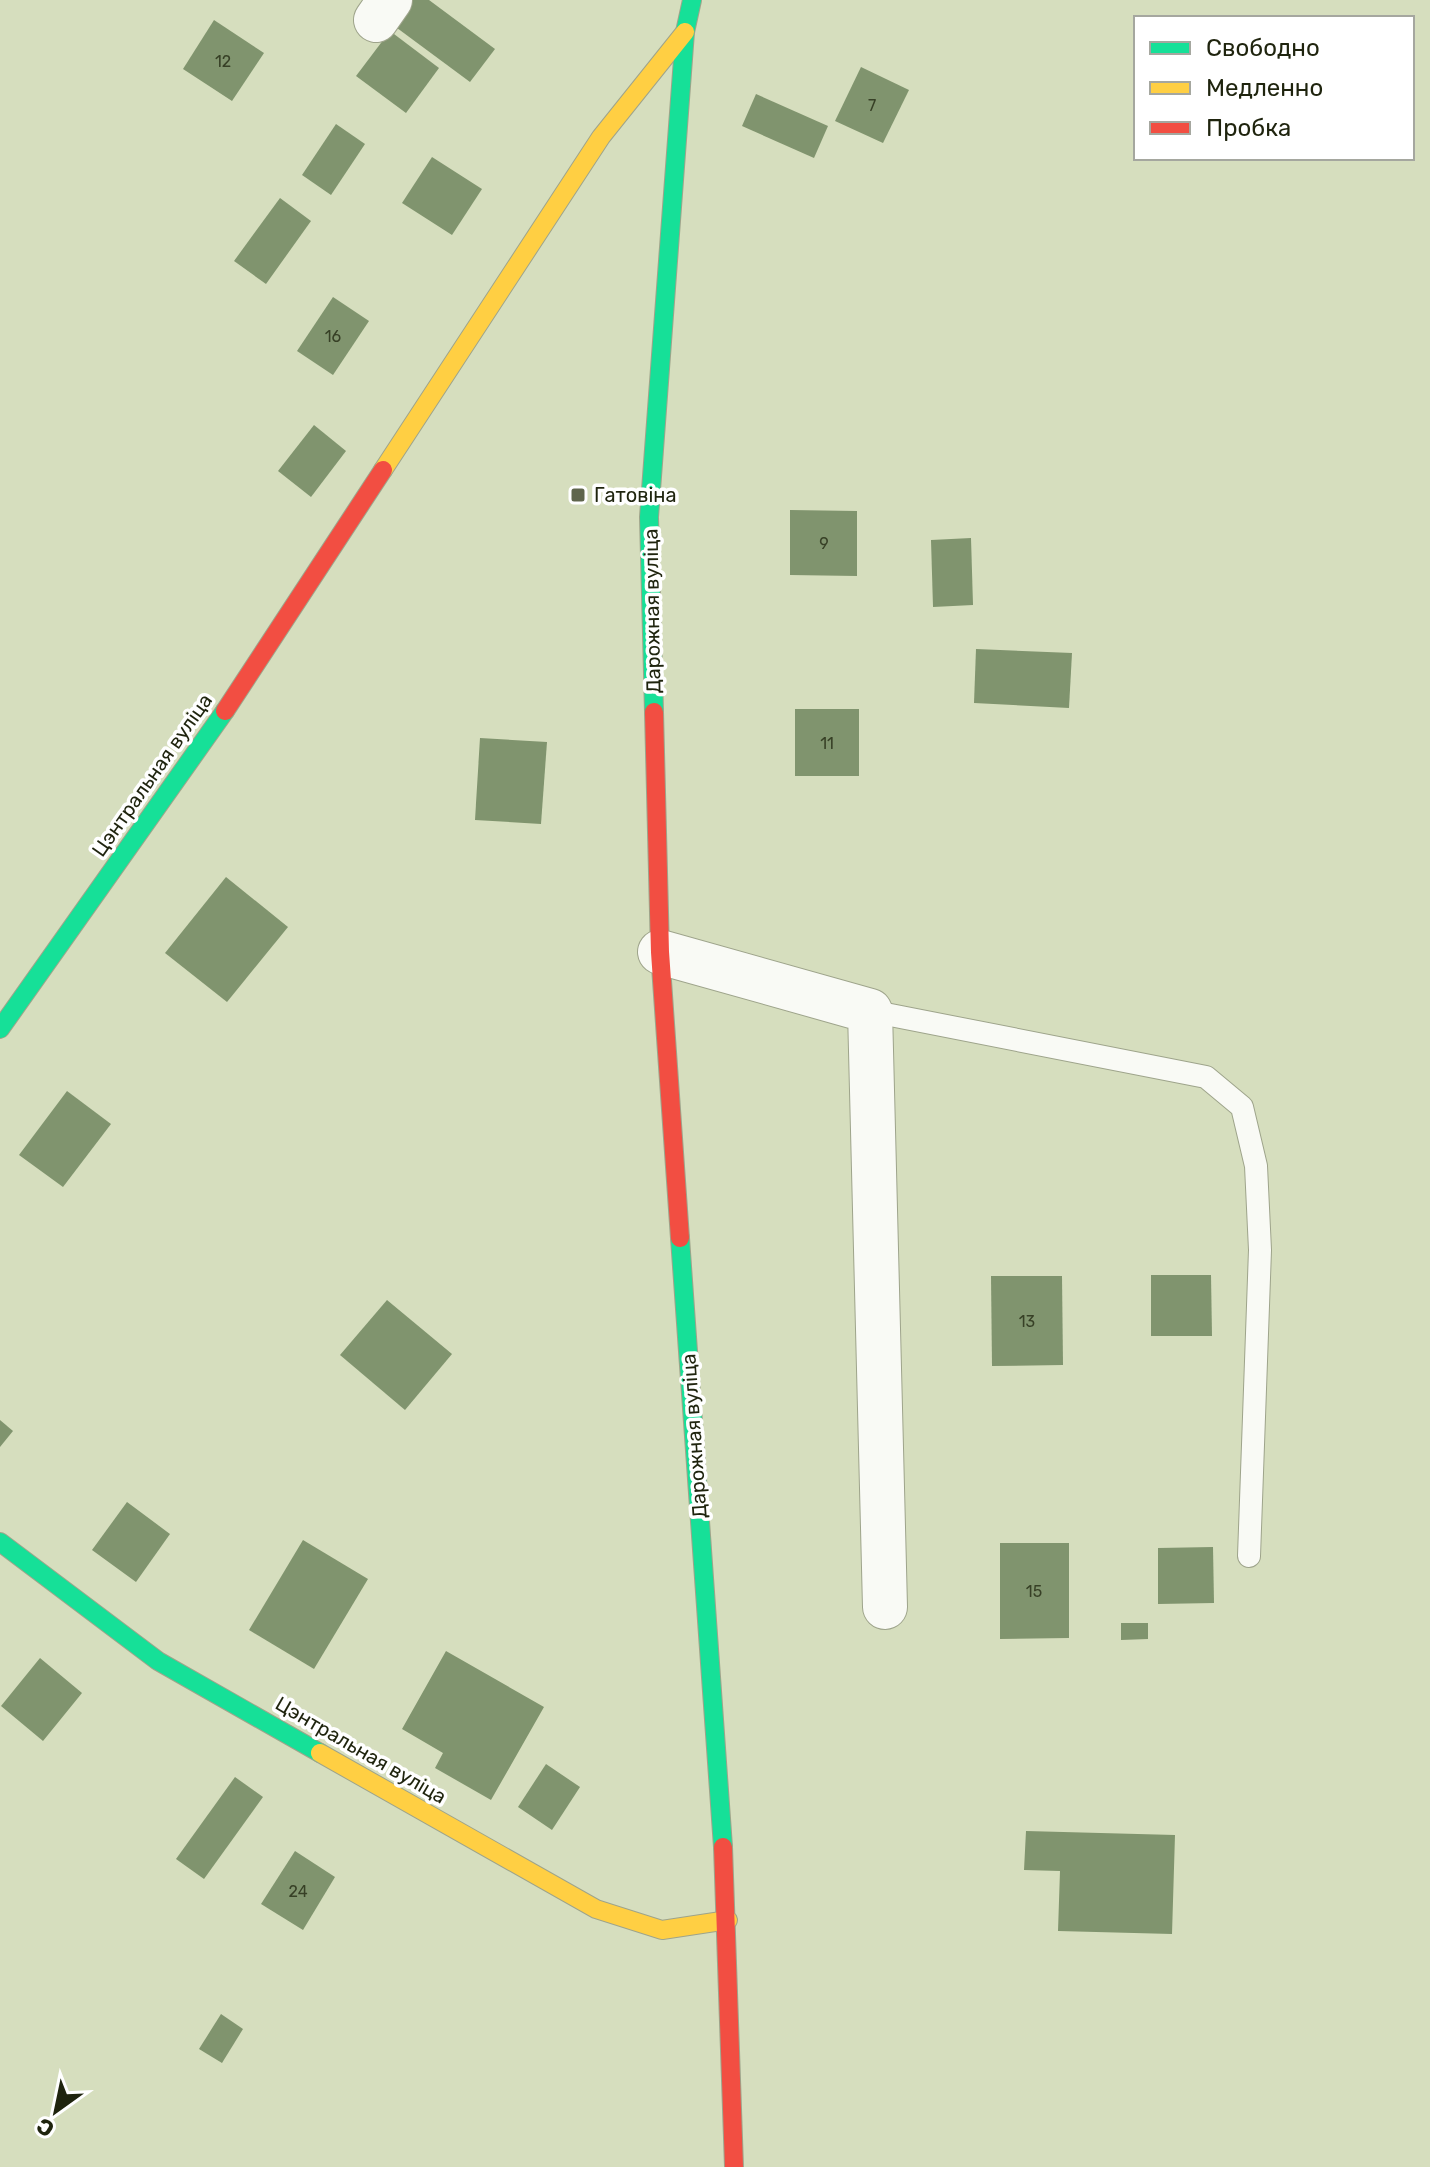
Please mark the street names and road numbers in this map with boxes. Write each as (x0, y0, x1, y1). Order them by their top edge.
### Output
street label: Дарожная вуліца (639, 528, 665, 694)
street label: Цэнтральная вуліца (87, 689, 217, 861)
street label: Дарожная вуліца (676, 1353, 712, 1519)
street label: Цэнтральная вуліца (271, 1691, 451, 1809)

